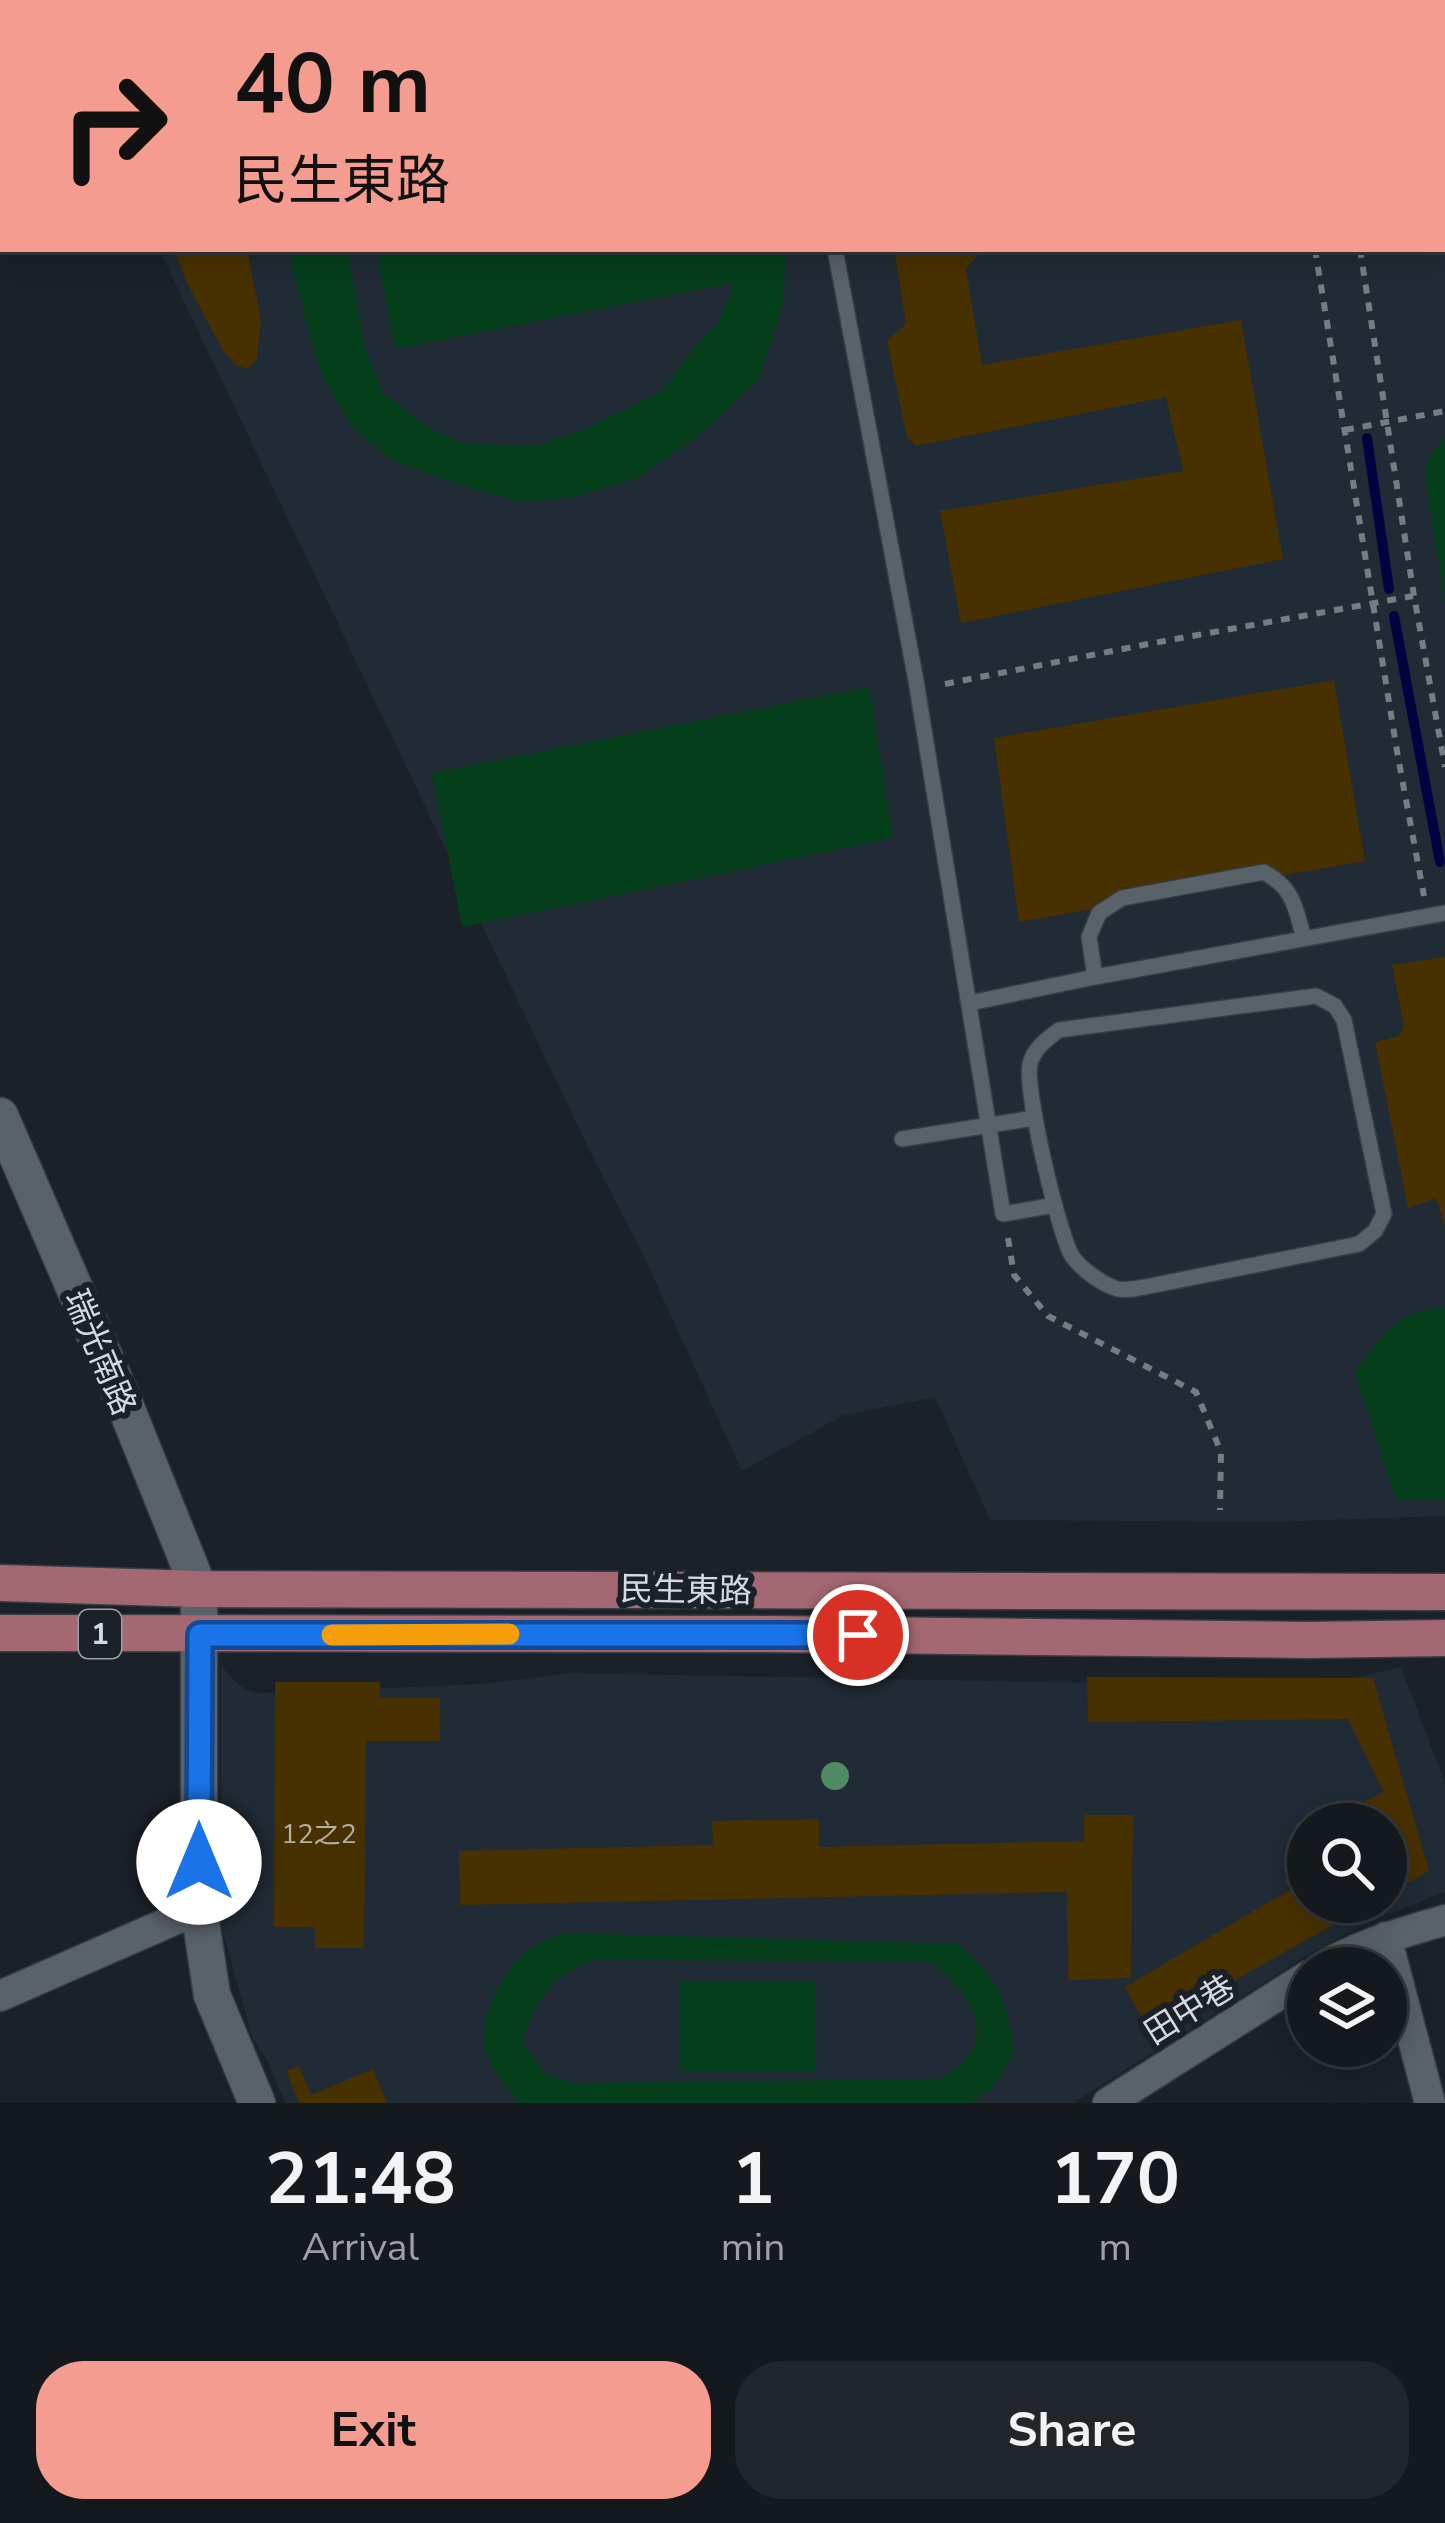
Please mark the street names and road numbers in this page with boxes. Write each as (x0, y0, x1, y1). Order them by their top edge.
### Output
street label: 瑞光南路 (53, 1283, 146, 1422)
street label: 民生東路 (620, 1567, 752, 1614)
road number: 1 (79, 1610, 121, 1658)
street label: 田中巷 (1136, 1965, 1244, 2056)

